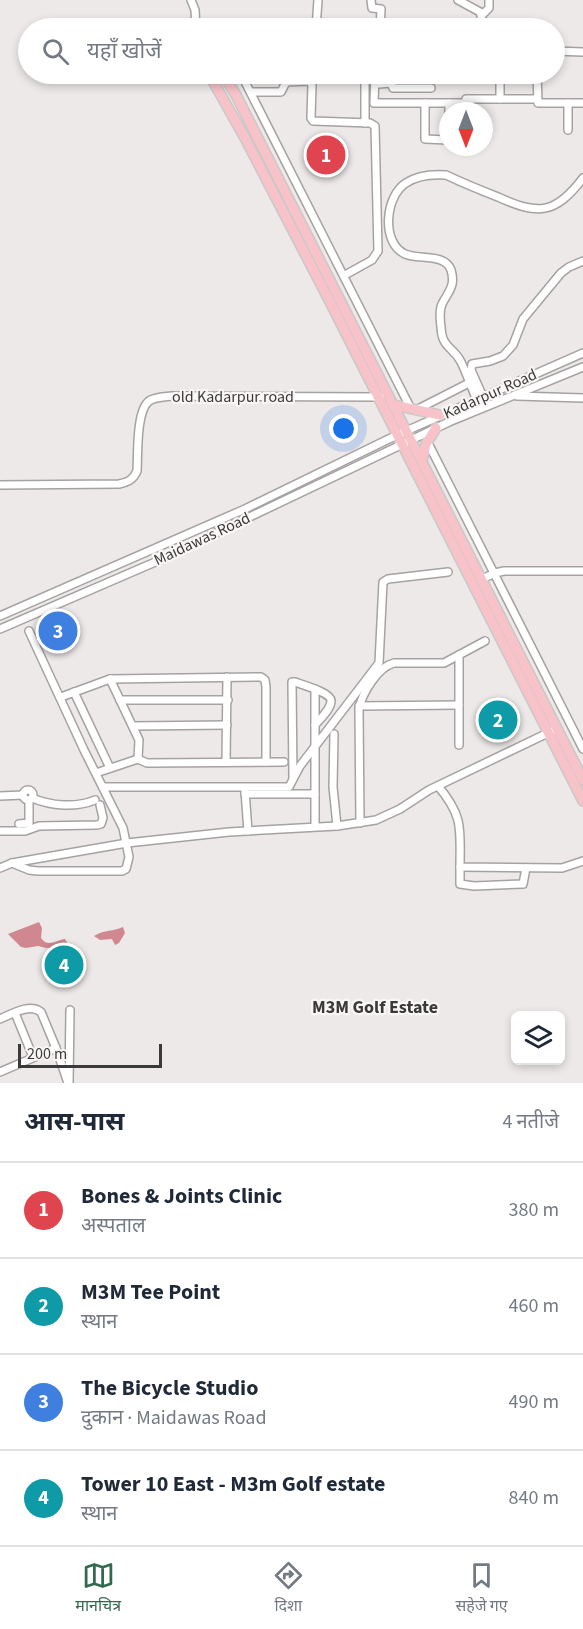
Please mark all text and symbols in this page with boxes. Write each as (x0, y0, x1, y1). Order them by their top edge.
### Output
search box (18, 18, 565, 84)
icon: search (39, 35, 72, 68)
text: यहाँ खोजें (87, 35, 162, 67)
north arrow (439, 102, 493, 156)
pin: 1 (306, 132, 346, 178)
street label: Kadarpur Road (440, 364, 540, 424)
street label: old Kadarpur road (172, 386, 294, 408)
your location (329, 414, 358, 443)
street label: Maidawas Road (150, 507, 254, 571)
pin: 3 (38, 608, 78, 654)
pin: 2 (478, 698, 518, 742)
pin: 4 (44, 942, 84, 988)
district label: M3M Golf Estate (312, 995, 438, 1020)
map controls (511, 1011, 565, 1065)
button: layers (511, 1011, 565, 1065)
scale bar (18, 1041, 162, 1068)
text: 200 m (27, 1043, 67, 1065)
text: आस-पास (24, 1103, 124, 1140)
text: 4 नतीजे (503, 1108, 559, 1136)
text: Bones & Joints Clinic (81, 1180, 282, 1212)
text: 1 (38, 1196, 49, 1224)
text: 380 m (509, 1196, 559, 1224)
text: अस्पताल (81, 1212, 146, 1240)
text: M3M Tee Point (81, 1276, 220, 1308)
text: 2 (38, 1292, 49, 1320)
text: 460 m (509, 1292, 559, 1320)
text: स्थान (81, 1308, 117, 1336)
text: The Bicycle Studio (81, 1372, 258, 1404)
text: 3 (38, 1388, 49, 1416)
text: 490 m (509, 1388, 559, 1416)
text: दुकान · Maidawas Road (81, 1404, 267, 1432)
text: Tower 10 East - M3m Golf estate (81, 1468, 386, 1500)
text: 4 (38, 1484, 49, 1512)
text: 840 m (509, 1484, 559, 1512)
text: स्थान (81, 1500, 117, 1528)
tab: मानचित्र (75, 1559, 121, 1618)
tab: दिशा (272, 1559, 305, 1618)
tab: सहेजे गए (455, 1559, 508, 1618)

